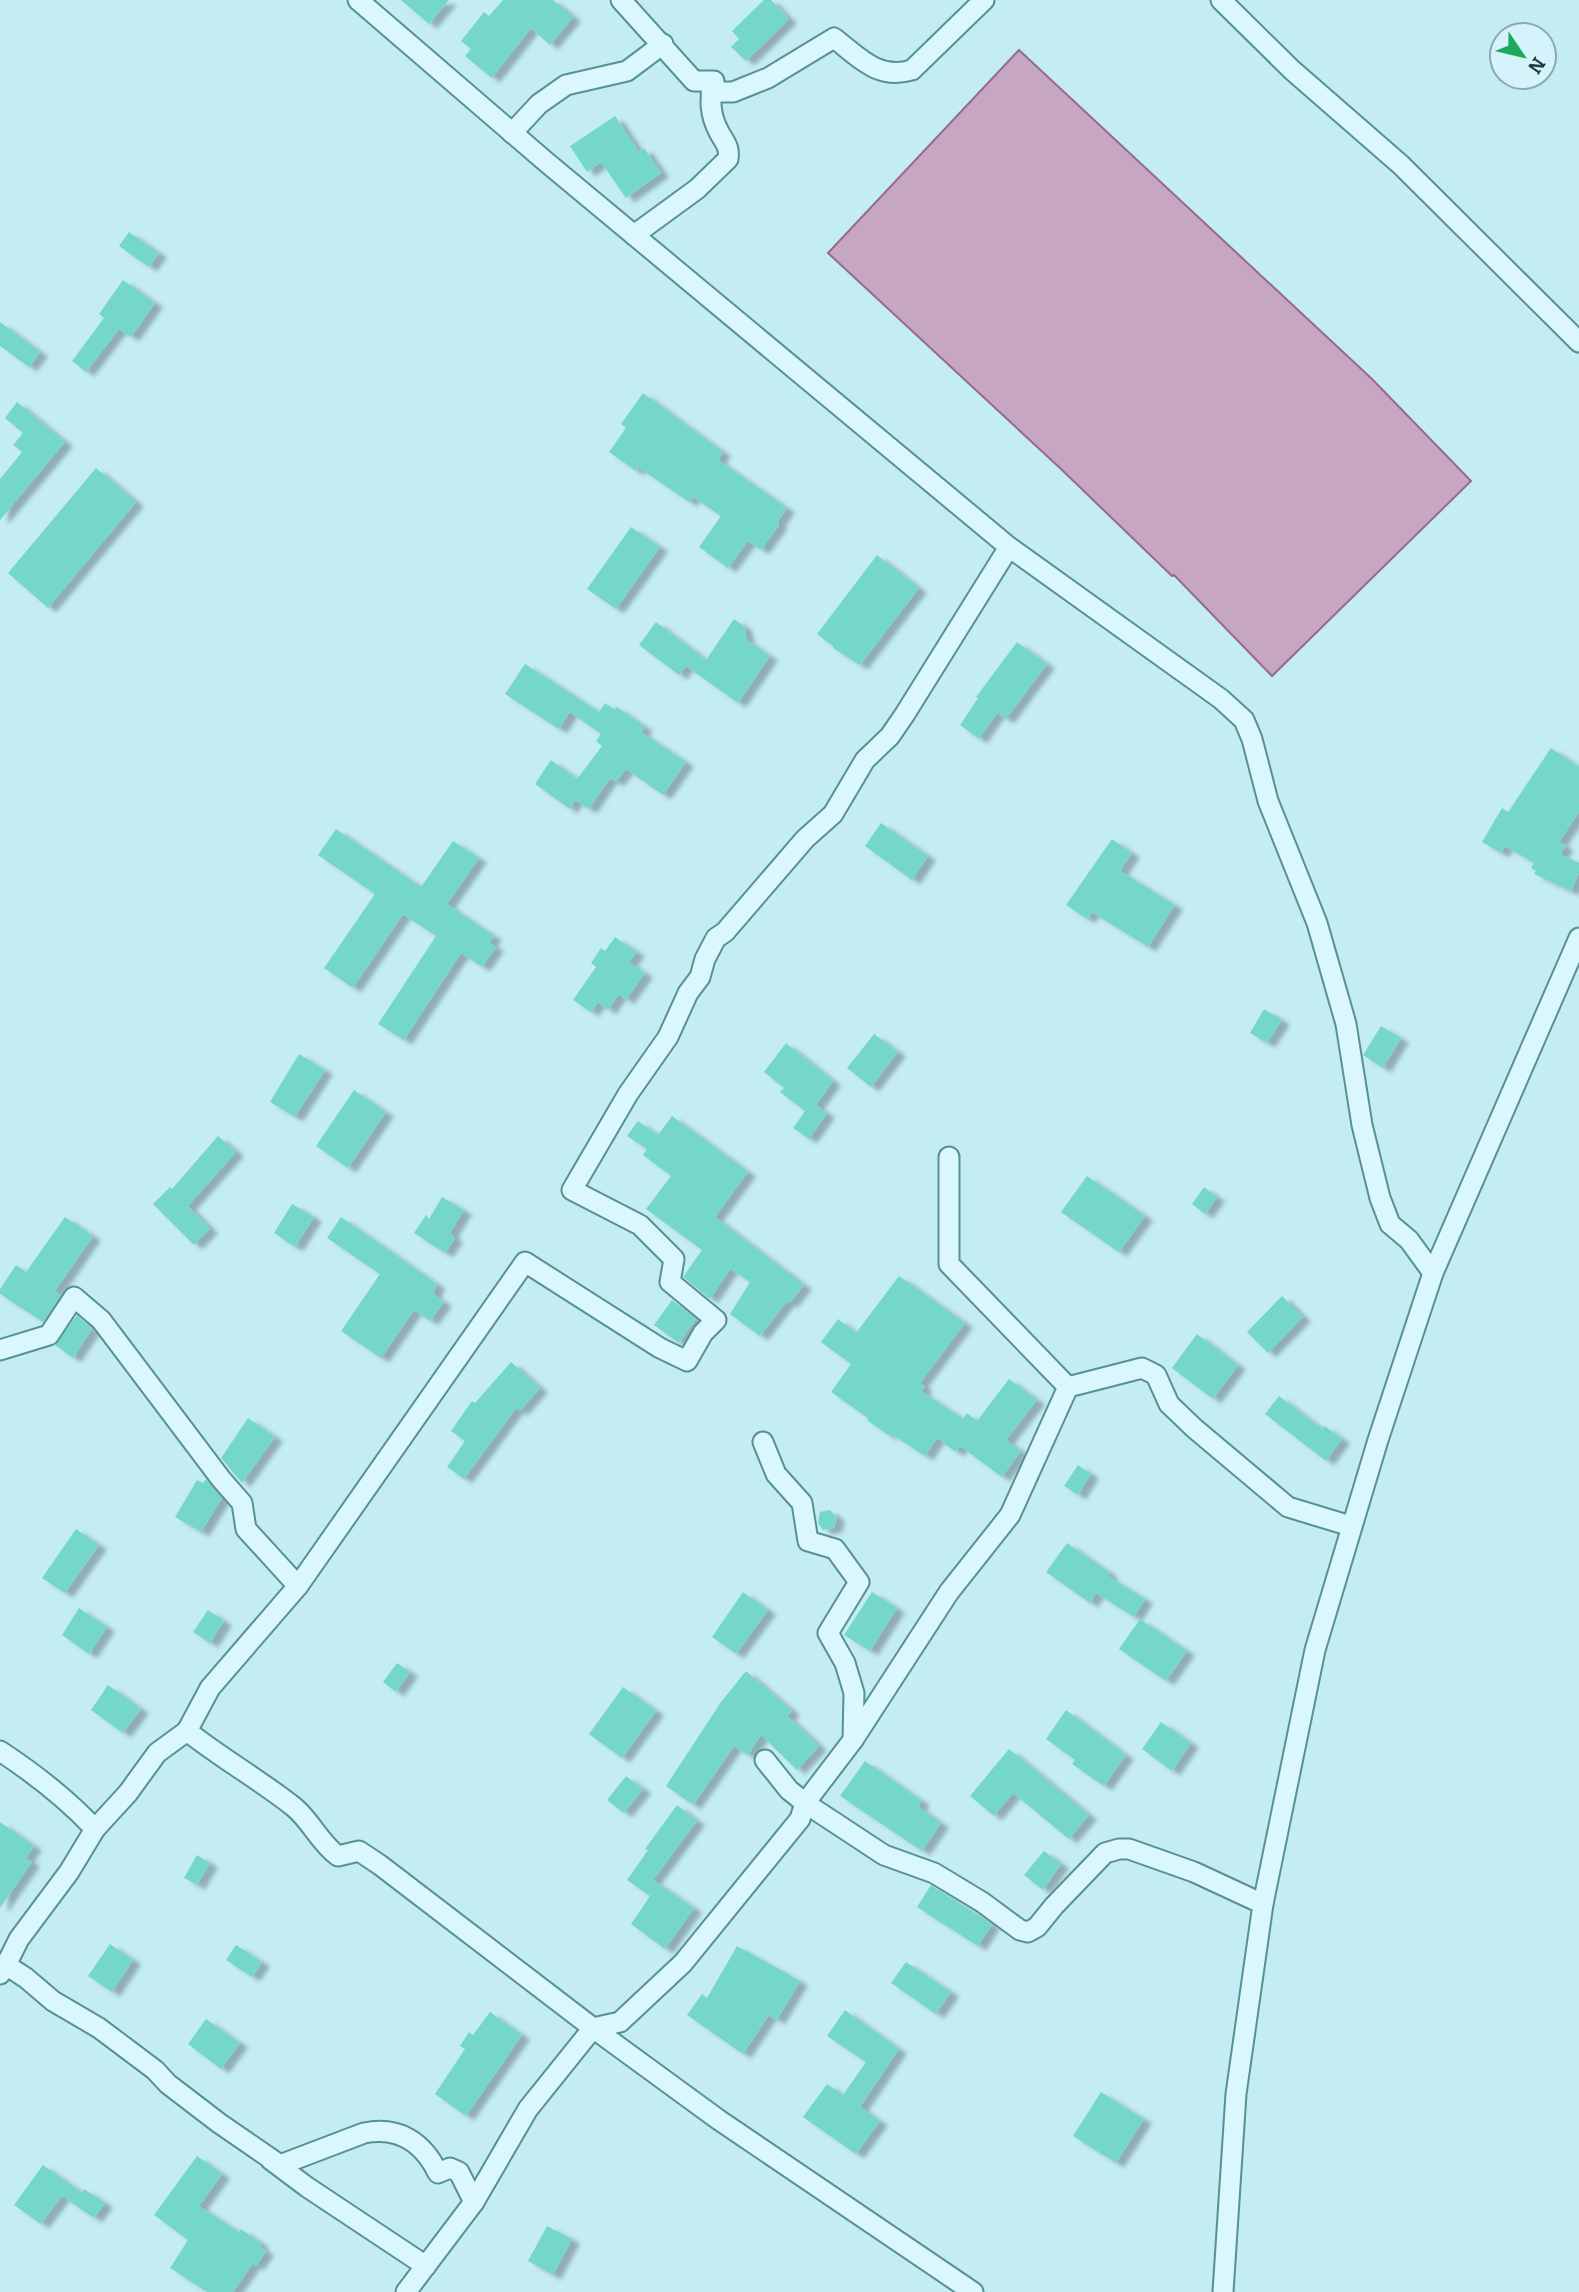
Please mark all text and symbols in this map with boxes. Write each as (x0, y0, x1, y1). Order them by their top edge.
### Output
north arrow (1488, 21, 1558, 91)
text: N (1523, 53, 1550, 78)

